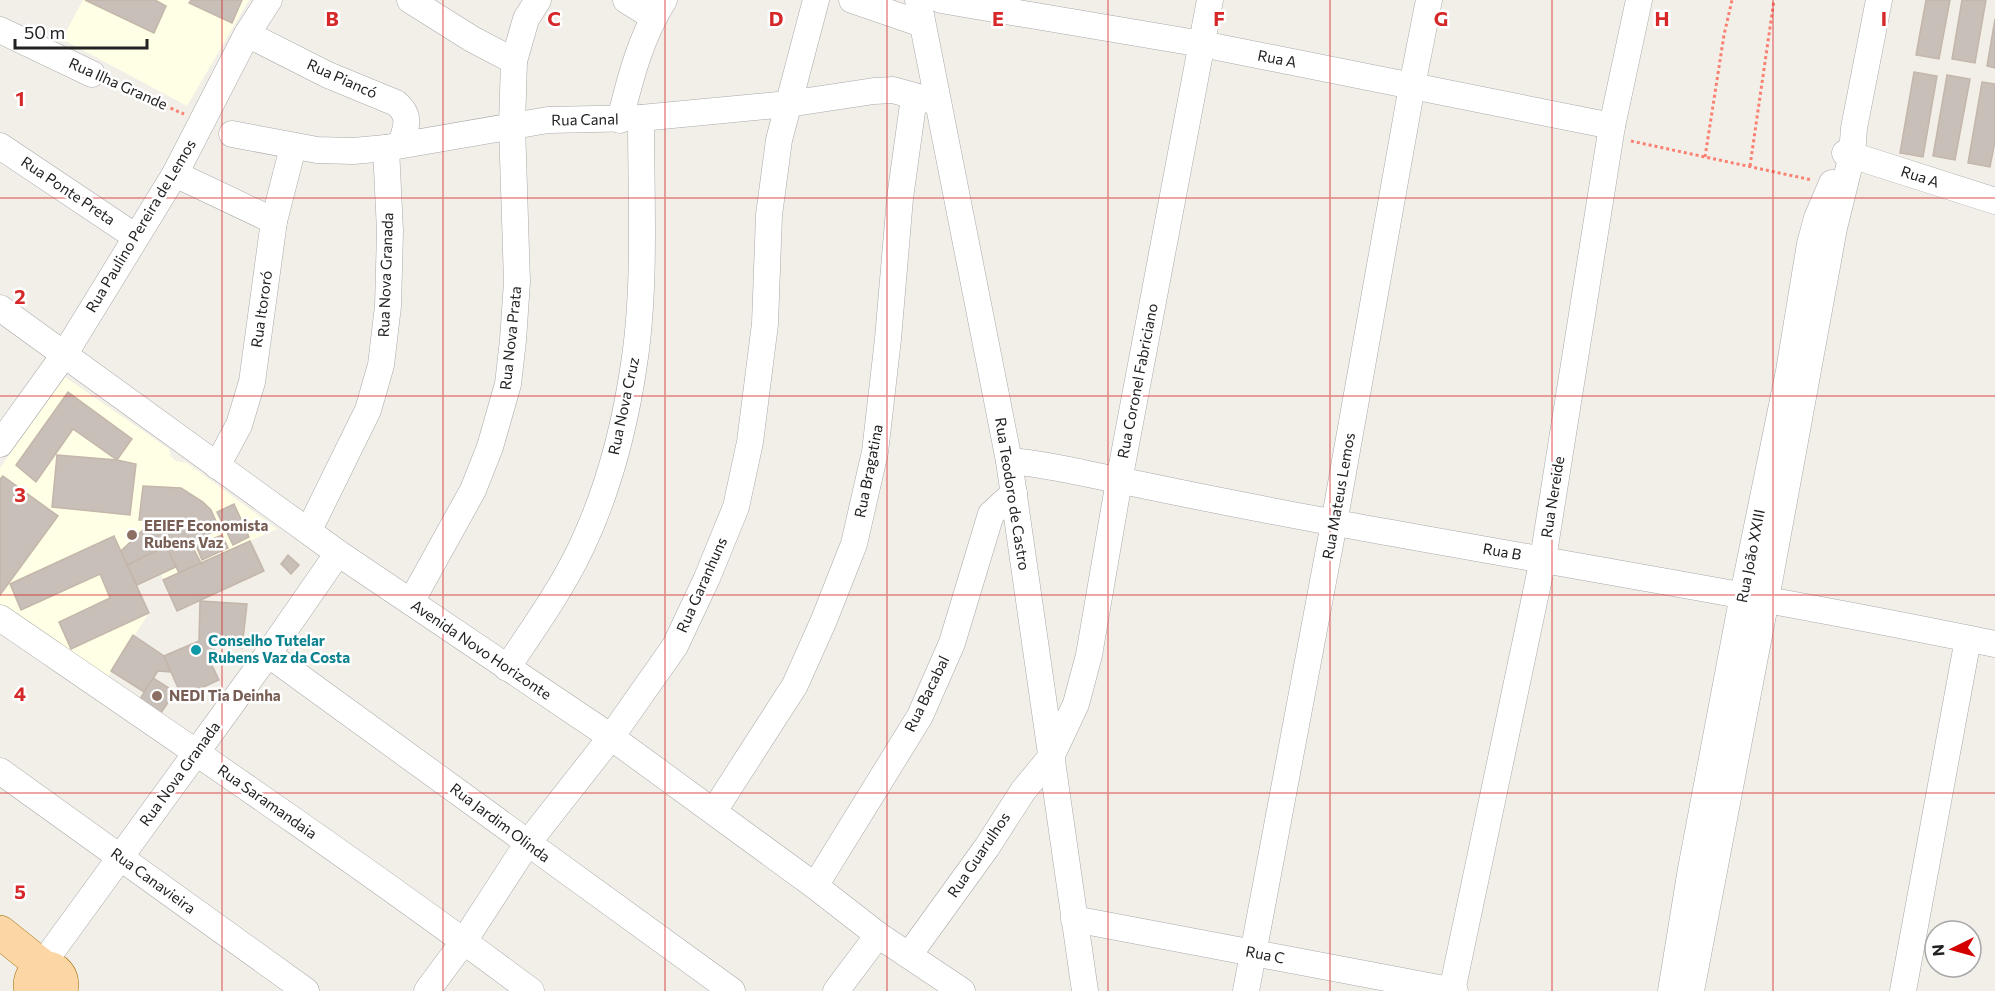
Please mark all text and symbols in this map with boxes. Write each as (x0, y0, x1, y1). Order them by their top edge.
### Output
text: B (325, 6, 339, 30)
text: C (547, 6, 561, 30)
text: D (769, 6, 783, 30)
text: E (992, 6, 1004, 30)
text: F (1213, 6, 1225, 30)
text: G (1434, 6, 1448, 30)
text: H (1655, 6, 1670, 30)
text: I (1881, 6, 1887, 30)
scale bar (15, 12, 147, 50)
text: 50 m (24, 21, 65, 43)
street label: Rua A (1256, 45, 1298, 71)
street label: Rua Ilha Grande (66, 53, 171, 113)
street label: Rua Piancó (304, 55, 380, 102)
text: 1 (15, 86, 25, 110)
street label: Rua Canal (551, 109, 619, 129)
street label: Rua Paulino Pereira de Lemos (81, 136, 199, 315)
street label: Rua Ponte Preta (18, 152, 119, 228)
street label: Rua A (1899, 161, 1942, 191)
street label: Rua Nova Granada (374, 212, 396, 338)
street label: Rua Itororó (247, 269, 275, 349)
text: 2 (14, 284, 26, 308)
street label: Rua Nova Prata (496, 285, 524, 391)
street label: Rua Coronel Fabriciano (1113, 302, 1161, 460)
street label: Rua Nova Cruz (604, 355, 642, 456)
street label: Rua Teodoro de Castro (992, 416, 1034, 572)
street label: Rua Bragatina (850, 423, 886, 519)
street label: Rua Mateus Lemos (1318, 431, 1358, 561)
street label: Rua Nereide (1537, 455, 1567, 539)
text: 3 (14, 482, 26, 506)
street label: Rua João XXIII (1732, 507, 1768, 604)
place label: EEIEF Economista Rubens Vaz (144, 516, 268, 551)
marker: EEIEF Economista Rubens Vaz (125, 528, 139, 542)
street label: Rua Garanhuns (672, 534, 730, 635)
street label: Rua B (1482, 539, 1523, 563)
street label: Avenida Novo Horizonte (408, 596, 555, 703)
place label: Conselho Tutelar Rubens Vaz da Costa (208, 631, 350, 666)
marker: Conselho Tutelar Rubens Vaz da Costa (189, 643, 203, 657)
street label: Rua Bacabal (900, 653, 952, 735)
text: 4 (14, 681, 26, 705)
place label: NEDI Tia Deinha (169, 686, 281, 704)
marker: NEDI Tia Deinha (150, 689, 164, 703)
street label: Rua Nova Granada (135, 718, 223, 829)
street label: Rua Saramandaia (214, 760, 321, 842)
street label: Rua Jardim Olinda (447, 779, 554, 866)
street label: Rua Guarulhos (943, 808, 1013, 900)
street label: Rua Canavieira (108, 843, 200, 917)
text: 5 (14, 879, 26, 903)
north arrow (1923, 919, 1983, 979)
street label: Rua C (1244, 941, 1286, 967)
text: N (1928, 944, 1948, 957)

